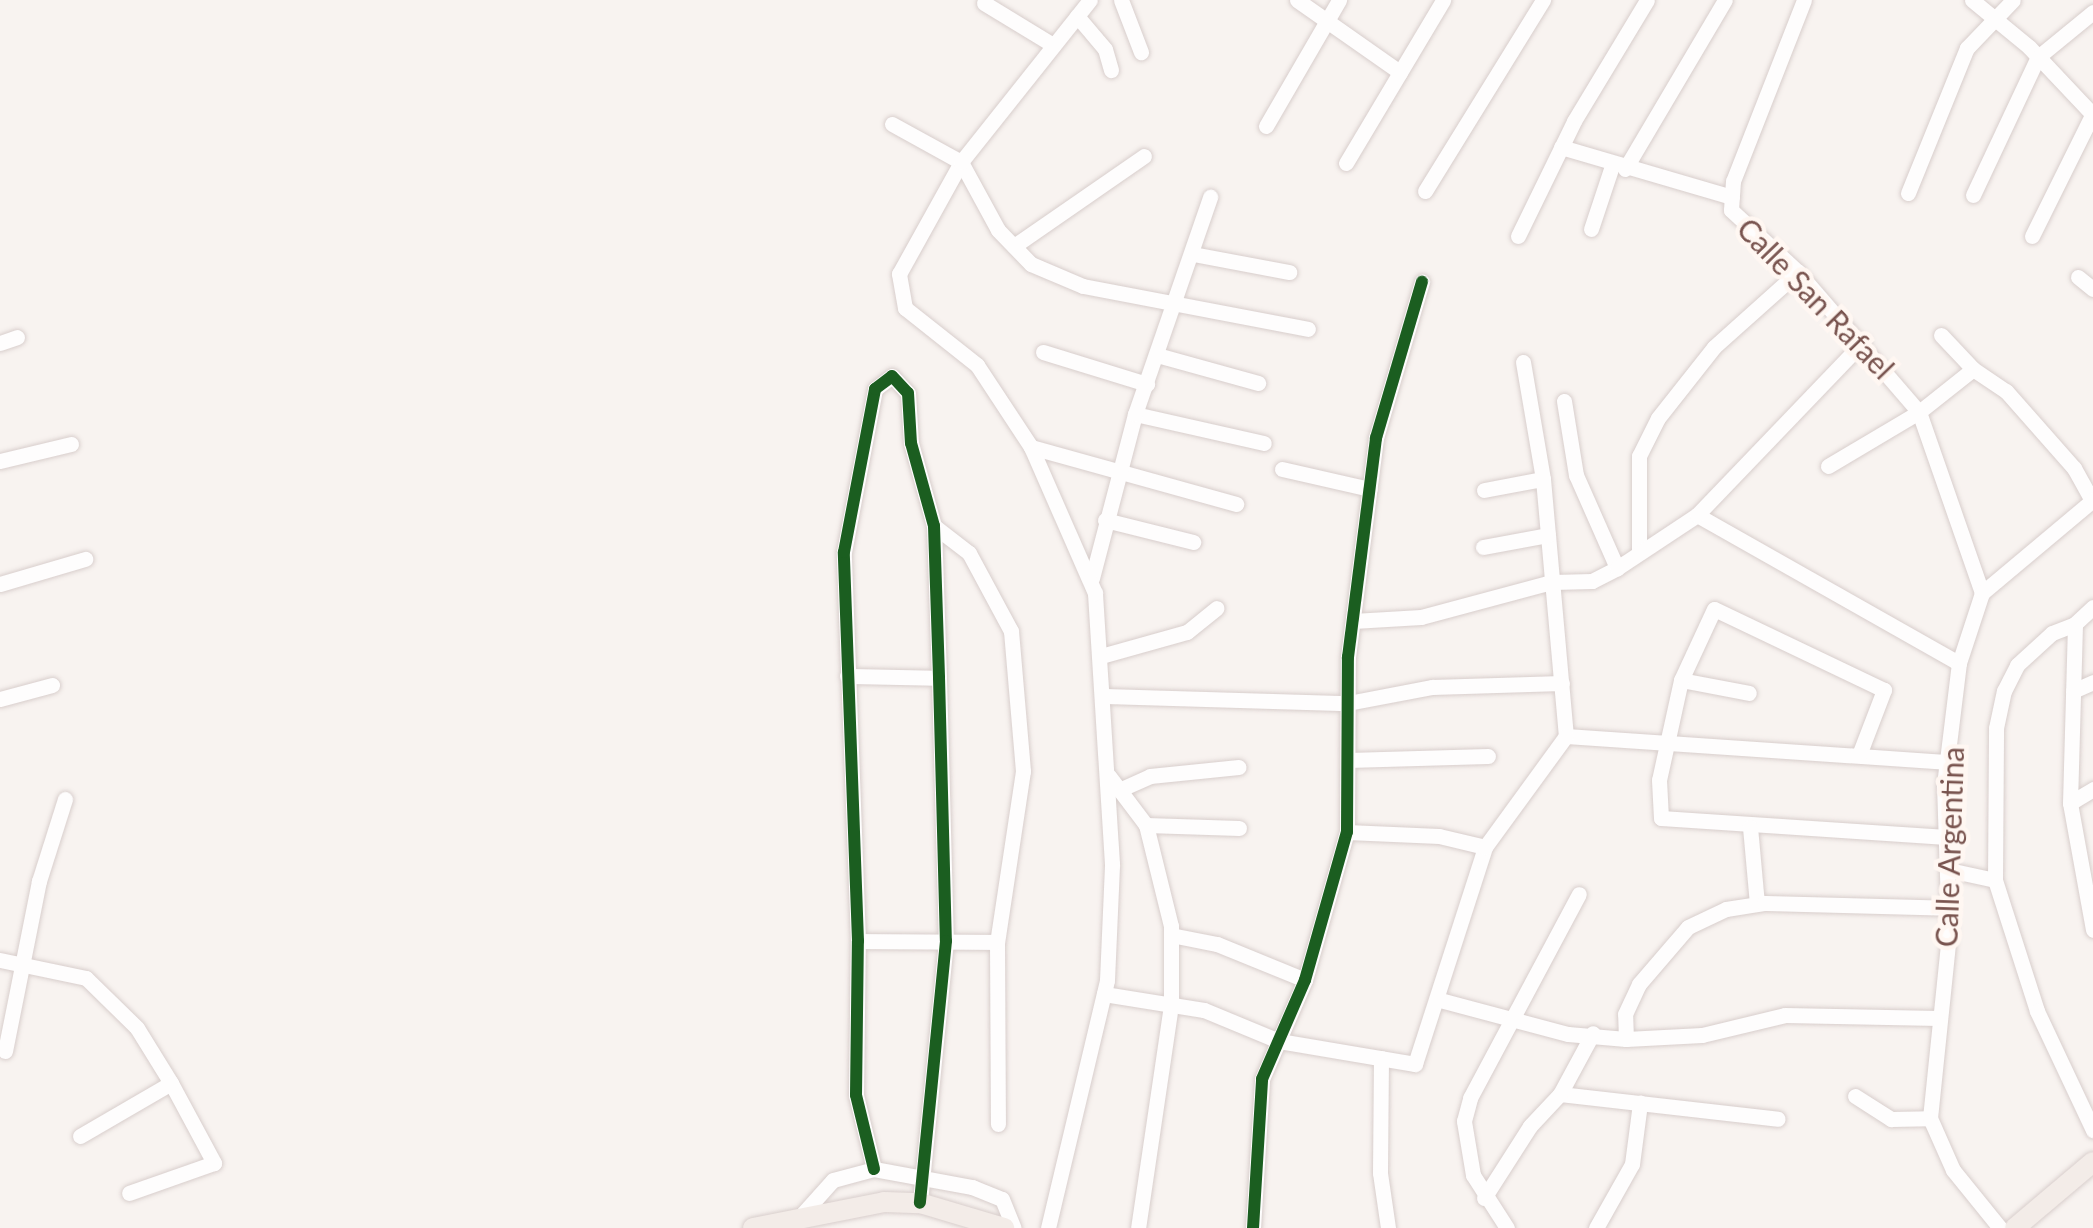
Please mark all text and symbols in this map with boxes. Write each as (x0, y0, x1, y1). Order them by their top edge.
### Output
street label: Calle San Rafael (1730, 210, 1902, 386)
street label: Calle Argentina (1927, 746, 1971, 948)

